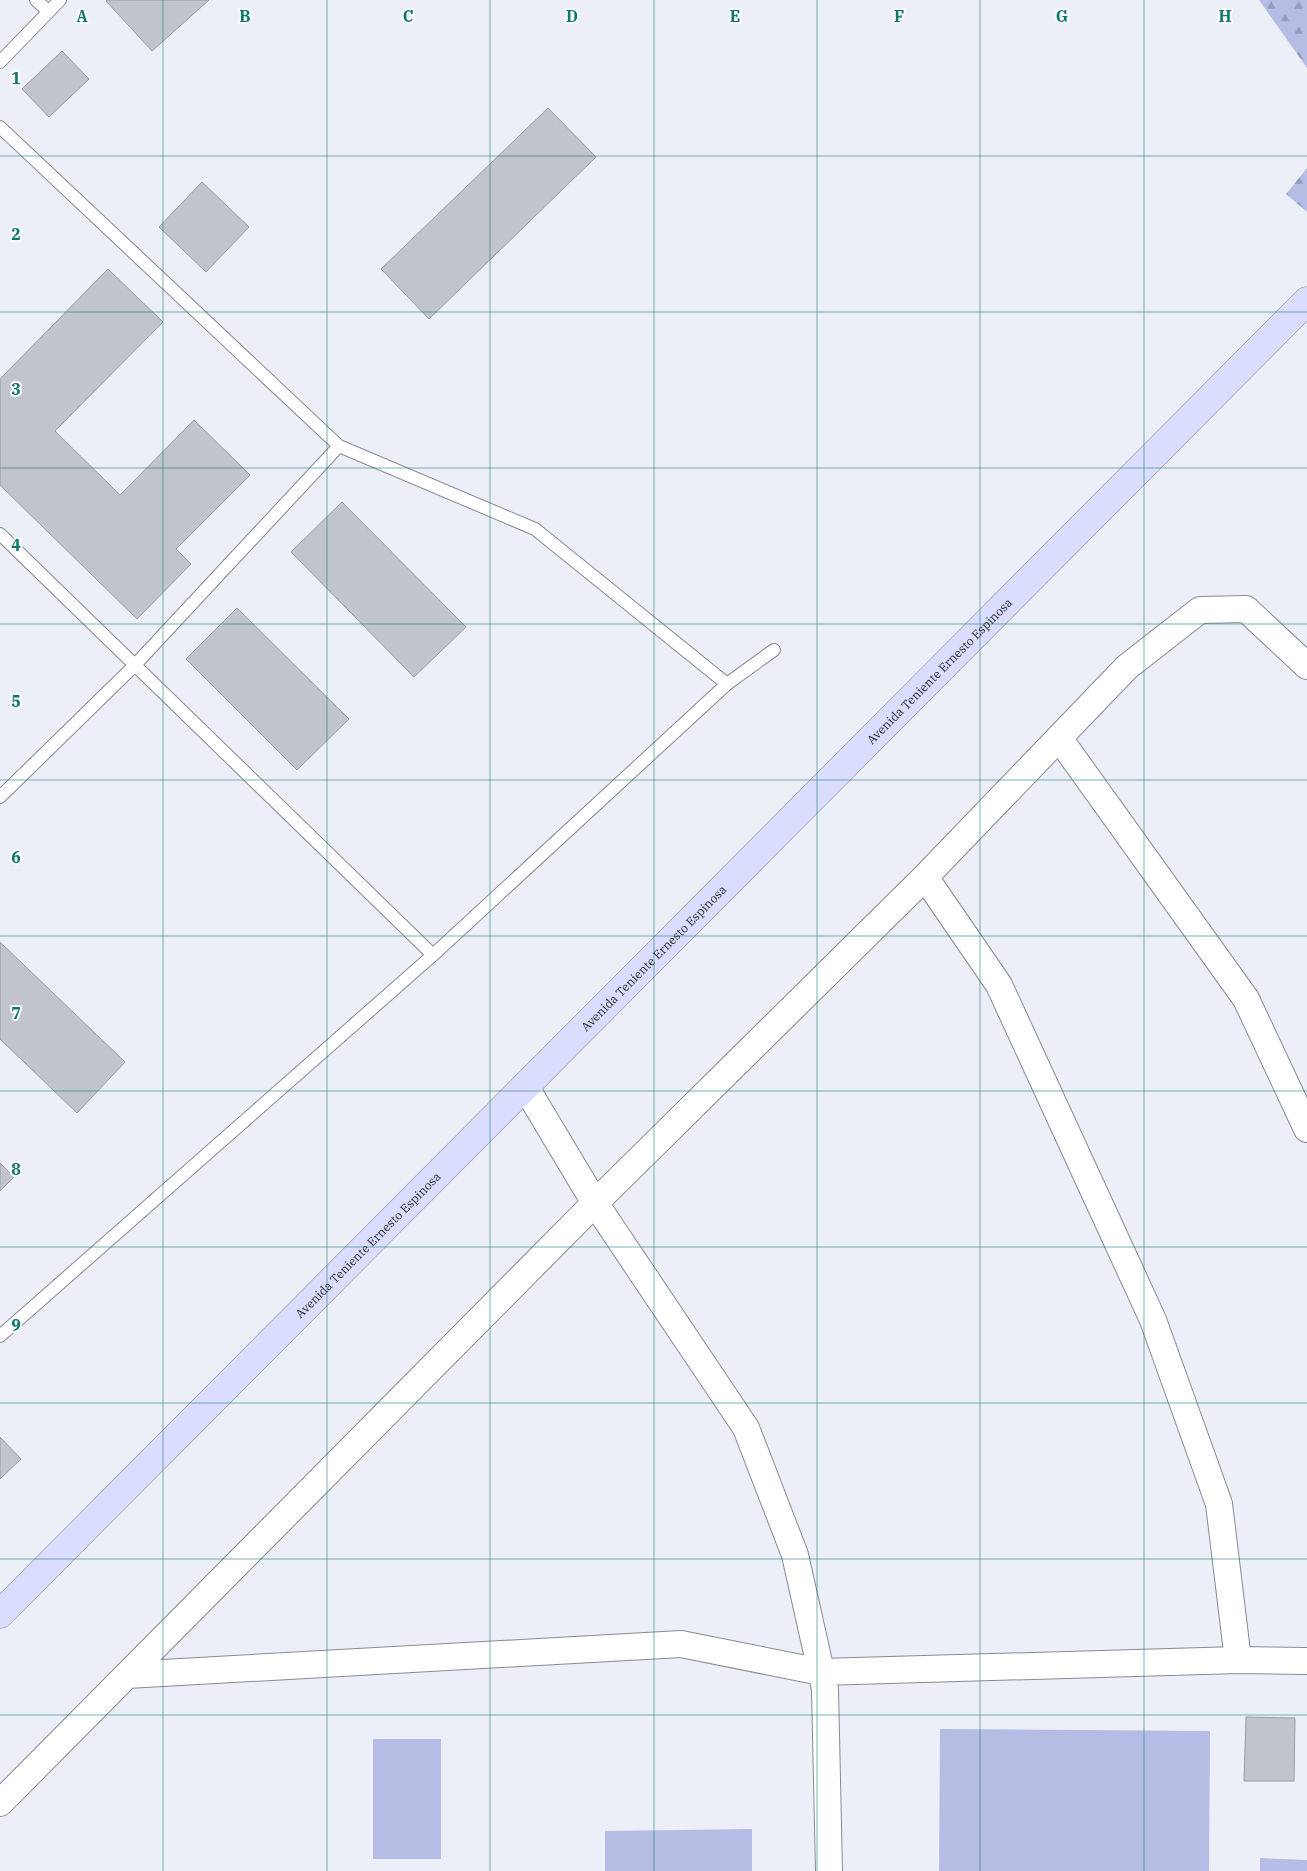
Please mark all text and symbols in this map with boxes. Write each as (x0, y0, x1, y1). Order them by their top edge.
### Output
text: A (76, 6, 88, 26)
text: B (239, 6, 251, 26)
text: C (403, 6, 413, 26)
text: D (566, 6, 578, 26)
text: E (730, 6, 740, 26)
text: F (894, 6, 904, 26)
text: G (1056, 6, 1068, 26)
text: H (1219, 6, 1232, 26)
text: 1 (11, 68, 21, 88)
text: 2 (11, 224, 21, 244)
text: 3 (11, 379, 21, 399)
text: 4 (11, 535, 21, 555)
street label: Avenida Teniente Ernesto Espinosa (863, 594, 1015, 747)
text: 5 (11, 691, 21, 711)
text: 6 (11, 847, 21, 867)
street label: Avenida Teniente Ernesto Espinosa (577, 881, 729, 1034)
text: 7 (11, 1003, 21, 1023)
text: 8 (11, 1159, 21, 1179)
street label: Avenida Teniente Ernesto Espinosa (292, 1168, 444, 1321)
text: 9 (11, 1315, 21, 1335)

